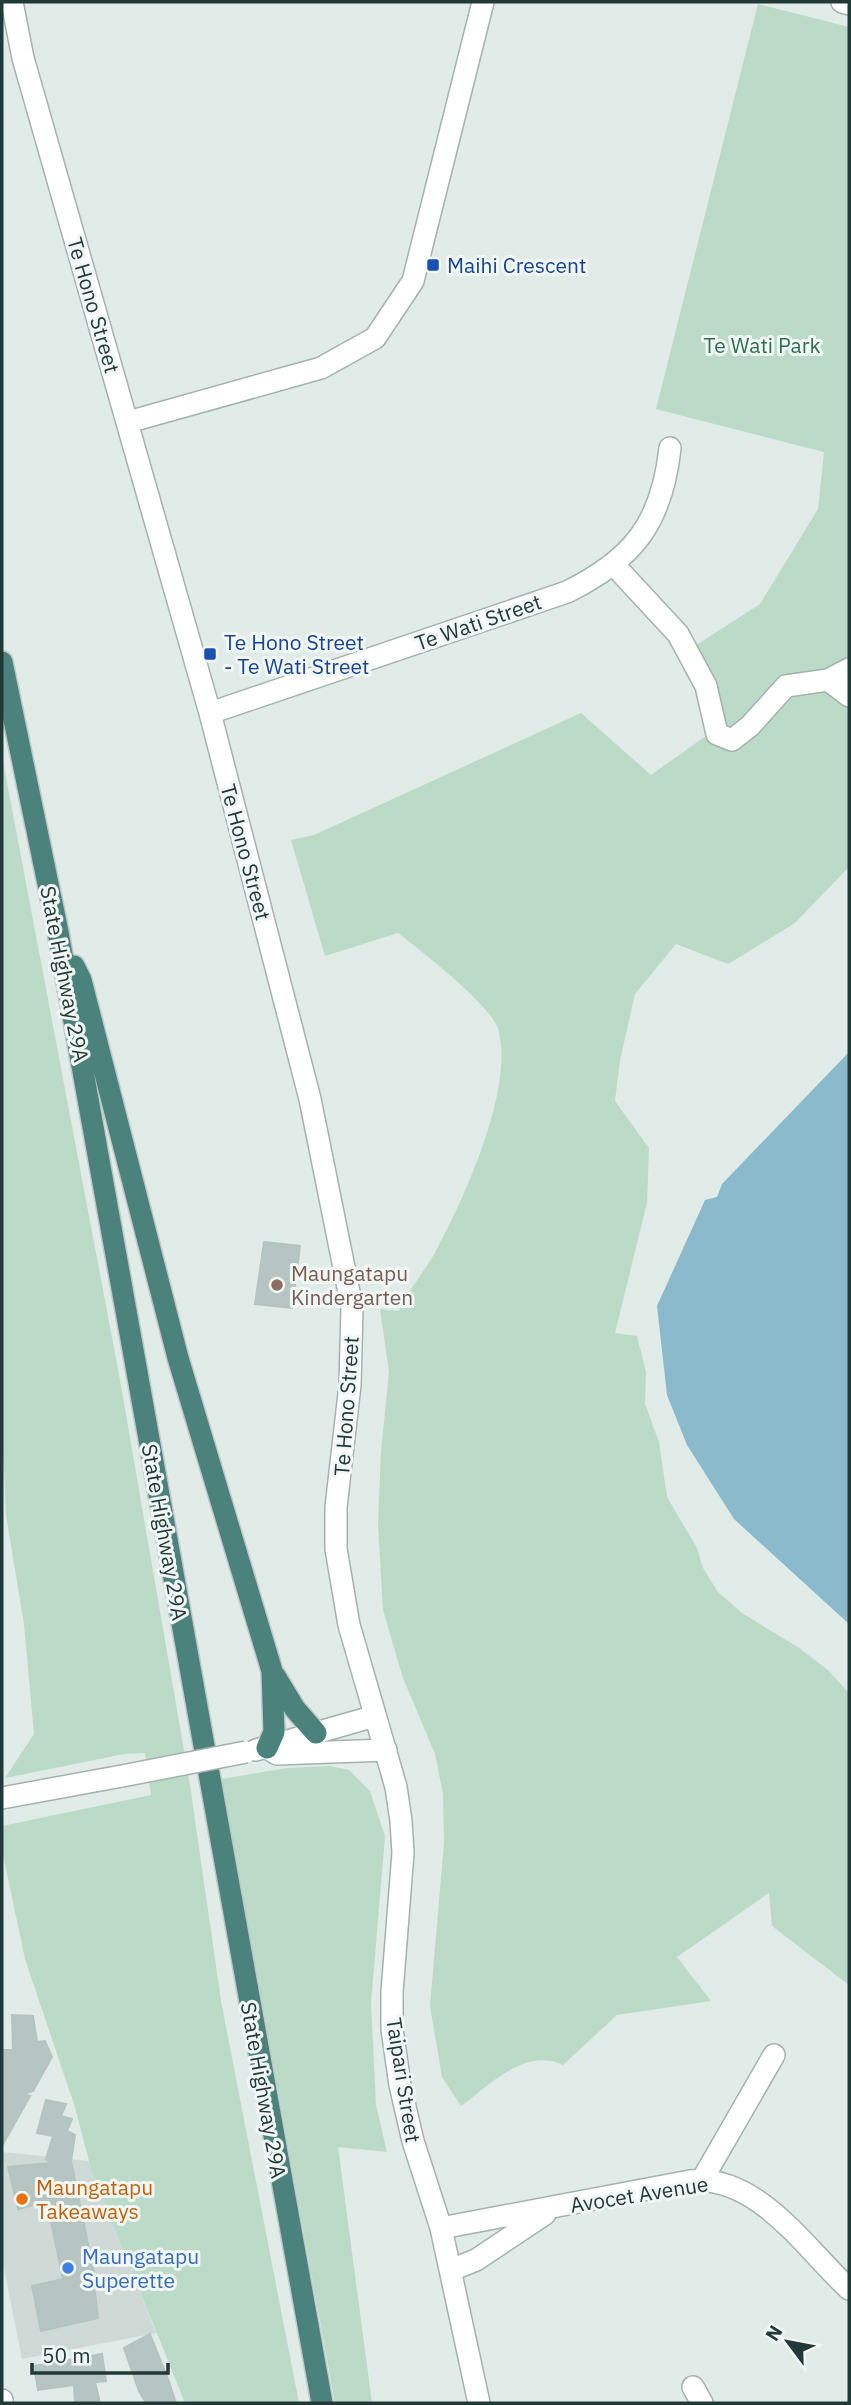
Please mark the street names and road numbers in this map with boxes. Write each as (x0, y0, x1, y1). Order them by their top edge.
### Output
street label: Te Hono Street (61, 234, 127, 376)
street label: Te Wati Street (411, 587, 545, 657)
street label: Te Hono Street (214, 781, 278, 923)
street label: State Highway 29A (34, 884, 96, 1064)
street label: Te Hono Street (327, 1335, 365, 1477)
street label: State Highway 29A (136, 1442, 194, 1622)
street label: State Highway 29A (235, 2000, 293, 2180)
street label: Taipari Street (380, 2016, 428, 2144)
street label: Avocet Avenue (568, 2169, 710, 2219)

